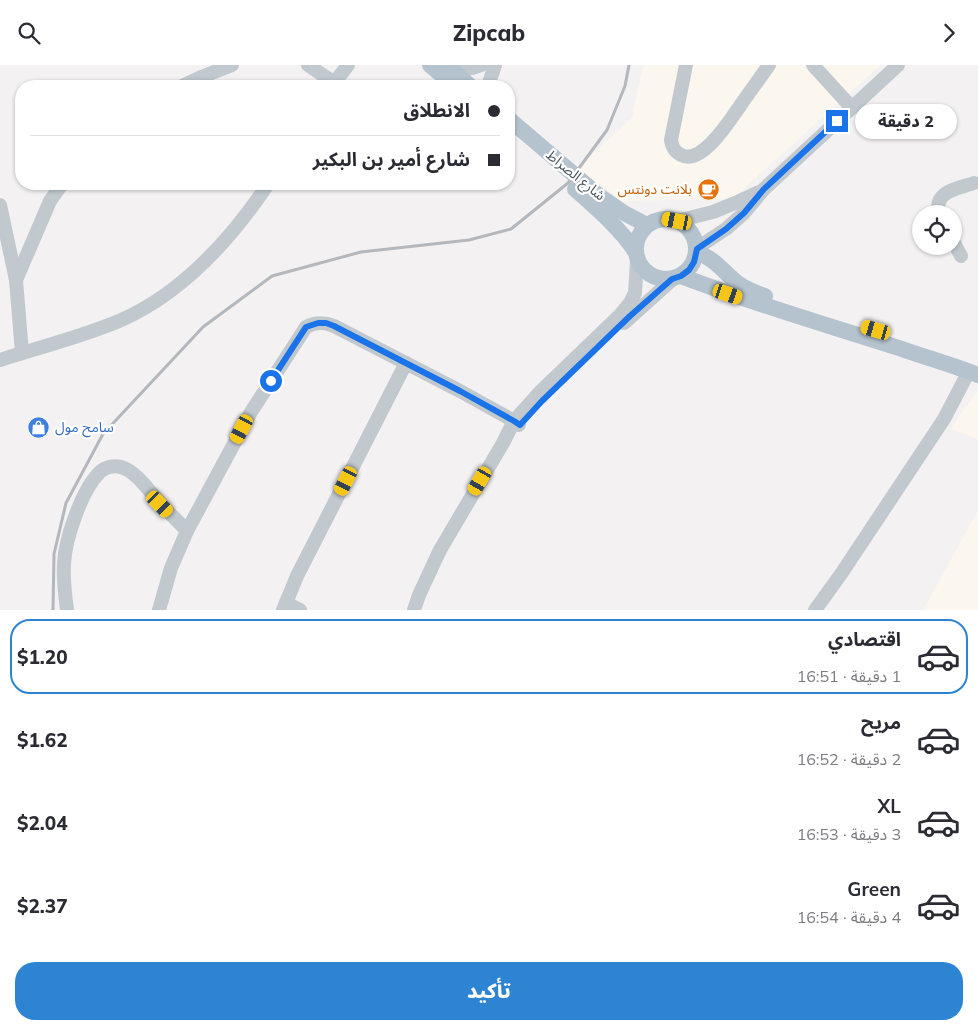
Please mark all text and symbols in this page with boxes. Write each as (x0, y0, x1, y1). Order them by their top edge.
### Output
icon: search (15, 19, 43, 47)
text: Zipcab (453, 19, 525, 47)
icon: forward (935, 19, 963, 47)
text: الانطلاق (404, 98, 470, 122)
callout: 2 دقيقة (854, 103, 957, 139)
route end (826, 110, 848, 132)
text: 2 دقيقة (878, 111, 934, 131)
street label: شارع الصراط (542, 146, 609, 206)
text: شارع أمير بن البكير (313, 147, 470, 171)
cafe icon: بلانت دونتس (696, 177, 720, 201)
place label: بلانت دونتس (617, 180, 692, 198)
map controls (912, 205, 962, 255)
button: locate (912, 205, 962, 255)
car (660, 211, 693, 231)
car (711, 282, 744, 306)
car (859, 319, 892, 341)
route start (260, 370, 282, 392)
car (228, 412, 255, 446)
shop icon: سامح مول (27, 415, 51, 439)
place label: سامح مول (55, 418, 114, 438)
car (332, 464, 359, 498)
car (466, 464, 493, 498)
car (144, 488, 175, 520)
text: اقتصادي (828, 627, 901, 651)
icon: car (916, 634, 961, 679)
text: $1.20 (17, 645, 68, 669)
text: 1 دقيقة · 16:51 (797, 666, 901, 686)
text: مريح (861, 710, 901, 734)
icon: car (916, 717, 961, 762)
text: $1.62 (17, 728, 68, 752)
text: 2 دقيقة · 16:52 (797, 749, 901, 769)
text: XL (878, 794, 901, 818)
icon: car (916, 800, 961, 845)
text: $2.04 (17, 811, 68, 835)
text: 3 دقيقة · 16:53 (797, 824, 901, 844)
text: Green (847, 877, 901, 901)
icon: car (916, 883, 961, 928)
text: $2.37 (17, 894, 68, 918)
text: 4 دقيقة · 16:54 (797, 907, 901, 927)
button: تأكيد (15, 962, 963, 1020)

